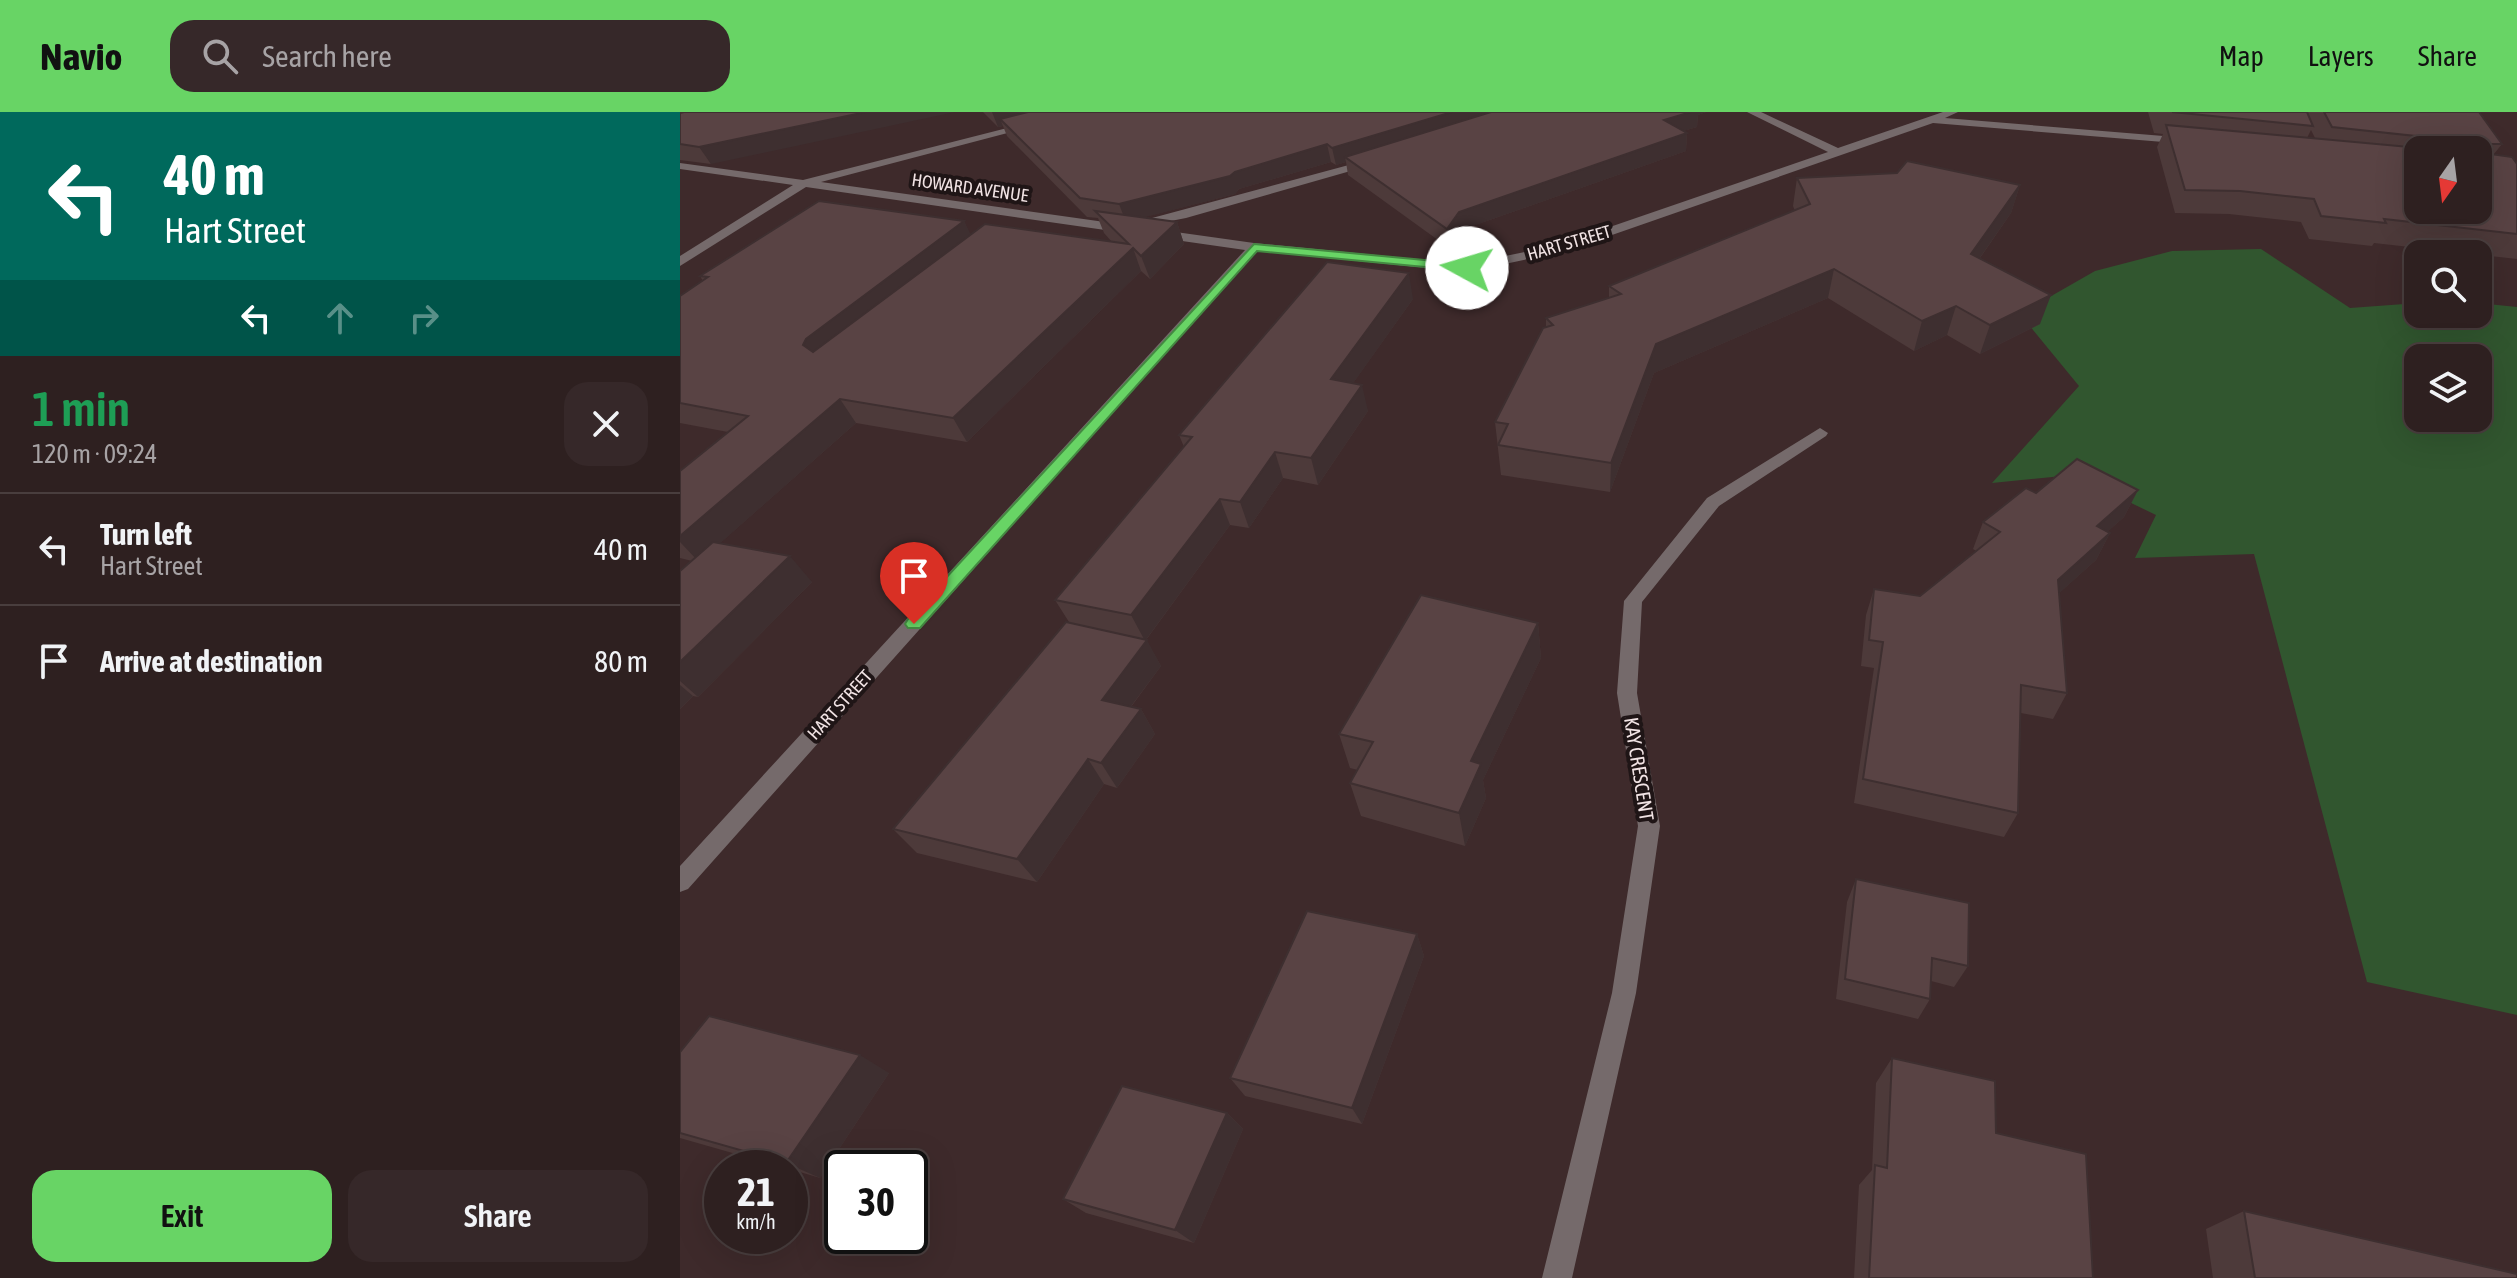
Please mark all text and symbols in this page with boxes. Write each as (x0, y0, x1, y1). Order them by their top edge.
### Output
search box (170, 20, 730, 92)
icon: search (198, 34, 242, 78)
text: Navio (40, 35, 122, 78)
text: Search here (262, 39, 392, 73)
text: Map (2219, 40, 2264, 72)
text: Layers (2308, 40, 2374, 72)
text: Share (2418, 40, 2477, 72)
north arrow (2404, 136, 2492, 224)
map controls (2404, 136, 2492, 432)
text: 40 m (164, 143, 265, 207)
icon: left (32, 144, 136, 248)
street label: HOWARD AVENUE (910, 169, 1030, 206)
text: Hart Street (164, 209, 306, 251)
street label: HART STREET (1524, 221, 1613, 265)
position arrow (1425, 226, 1509, 310)
button: search (2404, 240, 2492, 328)
icon: left (234, 296, 278, 340)
icon: ahead (318, 296, 362, 340)
icon: right (402, 296, 446, 340)
button: layers (2404, 344, 2492, 432)
text: 1 min (32, 381, 130, 436)
button: close (564, 382, 648, 466)
text: 120 m · 09:24 (32, 439, 157, 469)
text: Turn left (100, 517, 192, 551)
icon: left (32, 527, 76, 571)
text: 40 m (594, 532, 648, 566)
pin (880, 542, 948, 624)
text: Hart Street (100, 551, 203, 581)
icon: arrive (892, 554, 936, 598)
icon: arrive (32, 639, 76, 683)
text: Arrive at destination (100, 644, 322, 678)
text: 80 m (594, 644, 648, 678)
street label: HART STREET (803, 665, 876, 744)
street label: KAY CRESCENT (1620, 716, 1659, 822)
speed limit sign: 30 (824, 1150, 928, 1254)
text: 21 (737, 1169, 775, 1214)
button: Exit (32, 1170, 332, 1262)
button: Share (348, 1170, 648, 1262)
text: km/h (736, 1210, 776, 1233)

